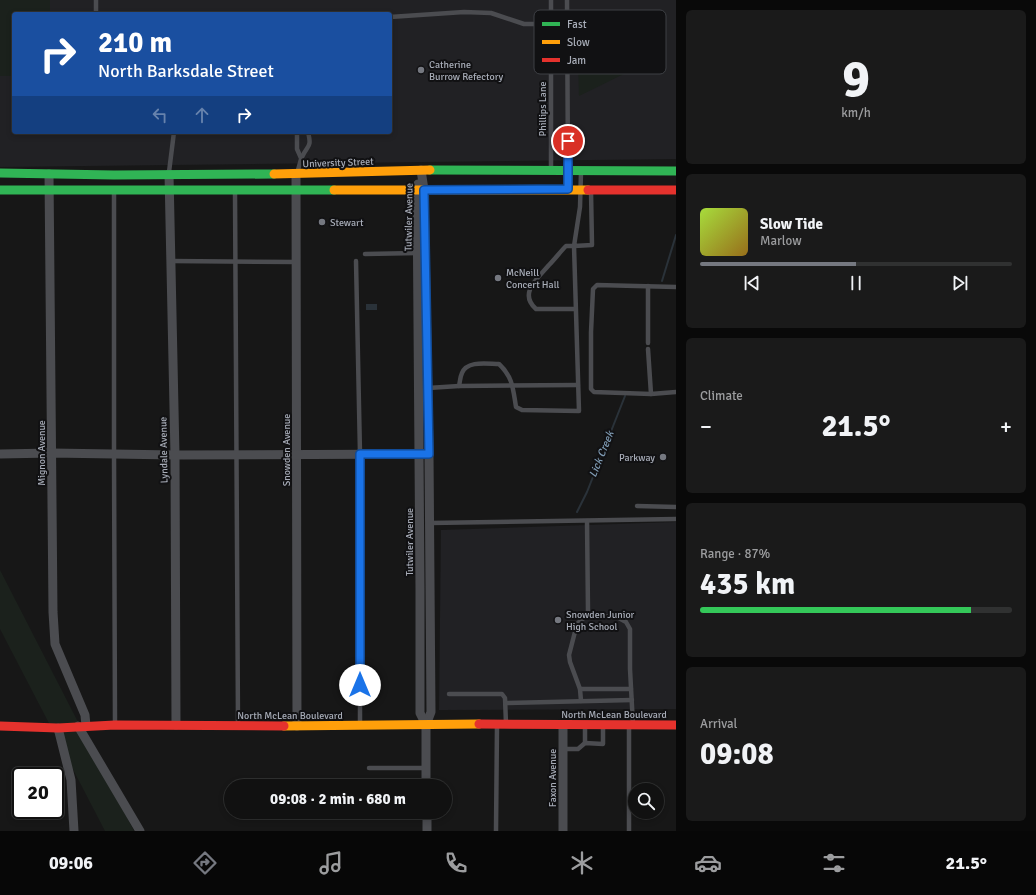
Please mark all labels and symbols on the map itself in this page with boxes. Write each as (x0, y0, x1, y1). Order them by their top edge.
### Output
legend (534, 10, 666, 74)
text: Fast (567, 18, 587, 31)
text: Slow (567, 36, 590, 49)
text: Jam (567, 54, 586, 67)
place label: Catherine Burrow Refectory (429, 59, 504, 83)
marker: Catherine Burrow Refectory (416, 65, 426, 75)
street label: Phillips Lane (537, 82, 549, 136)
pin (551, 124, 585, 158)
street label: University Street (302, 156, 374, 170)
street label: Tutwiler Avenue (402, 183, 416, 251)
marker: Stewart (317, 217, 327, 227)
place label: Stewart (330, 217, 364, 229)
place label: McNeill Concert Hall (506, 267, 560, 291)
marker: McNeill Concert Hall (493, 273, 503, 283)
street label: Snowden Avenue (281, 414, 293, 486)
street label: Lyndale Avenue (157, 417, 171, 483)
street label: Mignon Avenue (36, 420, 48, 486)
water label: Lick Creek (586, 428, 617, 479)
place label: Parkway (619, 452, 655, 464)
marker: Parkway (658, 452, 668, 462)
street label: Tutwiler Avenue (404, 508, 416, 576)
place label: Snowden Junior High School (566, 609, 635, 633)
marker: Snowden Junior High School (553, 615, 563, 625)
position arrow (339, 664, 381, 706)
street label: North McLean Boulevard (561, 709, 667, 721)
street label: North McLean Boulevard (237, 710, 343, 722)
street label: Faxon Avenue (547, 749, 559, 807)
speed limit sign: 20 (12, 767, 64, 819)

